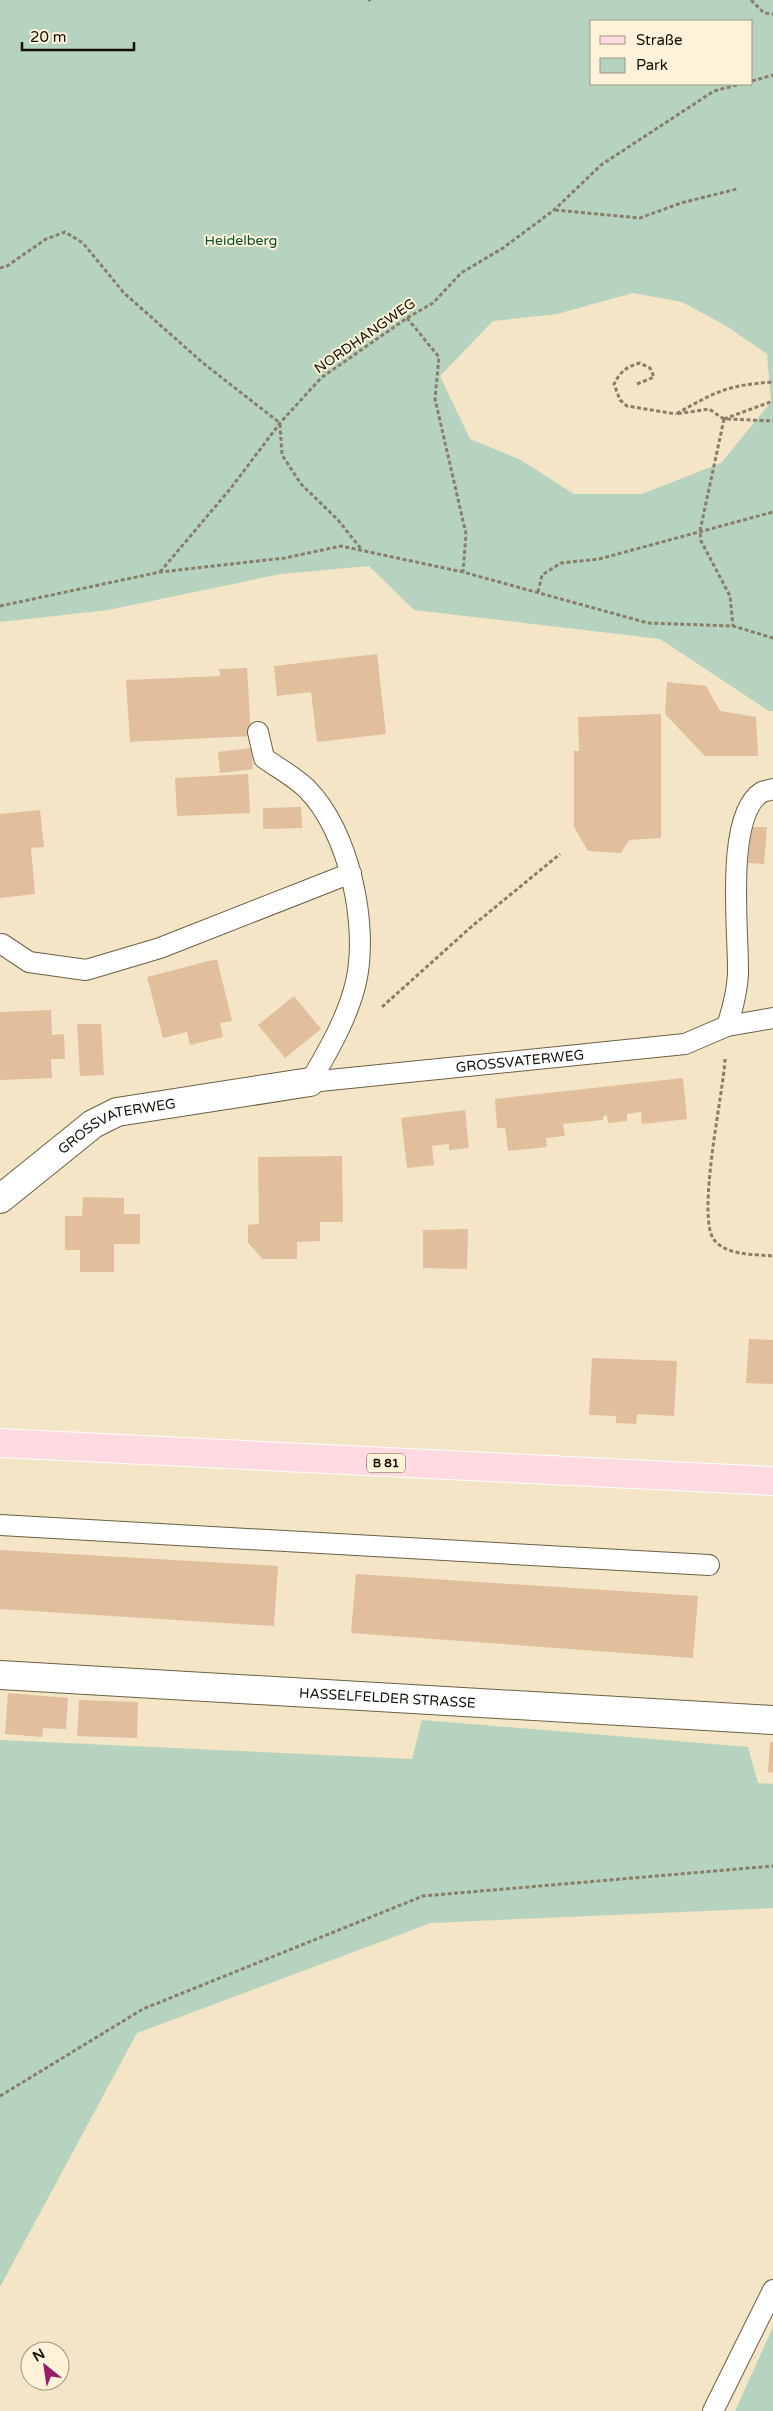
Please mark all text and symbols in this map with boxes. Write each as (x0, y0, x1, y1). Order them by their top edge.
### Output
scale bar (22, 20, 135, 52)
legend (590, 20, 753, 85)
text: 20 m (30, 28, 67, 46)
text: Straße (636, 31, 682, 49)
text: Park (636, 56, 668, 74)
park label: Heidelberg (205, 232, 277, 249)
street label: NORDHANGWEG (311, 295, 419, 377)
street label: GROSSVATERWEG (455, 1046, 585, 1076)
street label: GROSSVATERWEG (54, 1095, 177, 1158)
road number: B 81 (367, 1454, 405, 1472)
street label: HASSELFELDER STRASSE (298, 1684, 476, 1711)
north arrow (20, 2341, 70, 2391)
text: N (30, 2345, 48, 2365)

